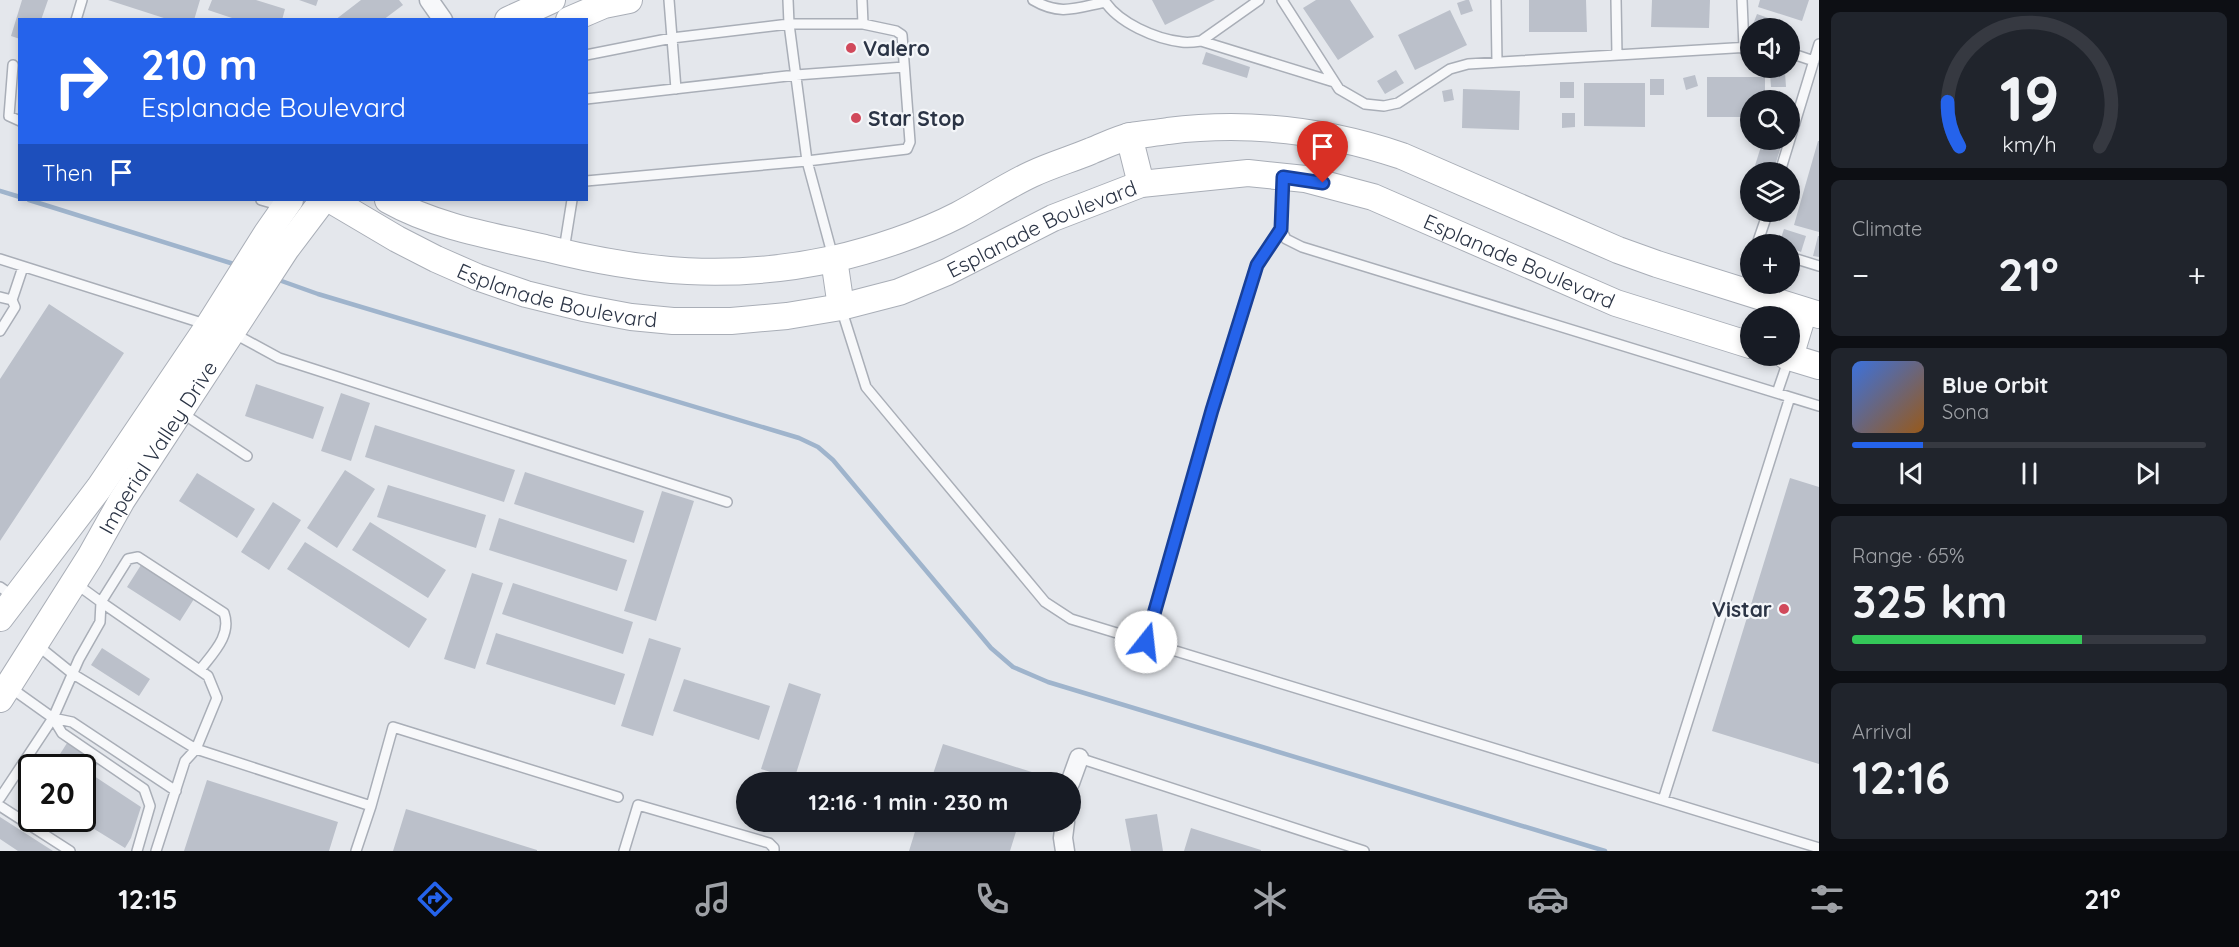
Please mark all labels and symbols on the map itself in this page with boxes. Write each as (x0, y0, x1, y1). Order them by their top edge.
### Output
place label: Valero (863, 35, 930, 61)
marker: Valero (844, 41, 858, 55)
place label: Star Stop (868, 105, 965, 131)
marker: Star Stop (849, 111, 863, 125)
pin (1297, 121, 1348, 183)
street label: Esplanade Boulevard (942, 174, 1140, 283)
street label: Esplanade Boulevard (1420, 208, 1619, 314)
street label: Esplanade Boulevard (453, 257, 659, 332)
street label: Imperial Valley Drive (93, 356, 223, 539)
place label: Vistar (1712, 596, 1772, 622)
marker: Vistar (1777, 602, 1791, 616)
position arrow (1114, 610, 1178, 674)
speed limit sign: 20 (18, 754, 96, 832)

